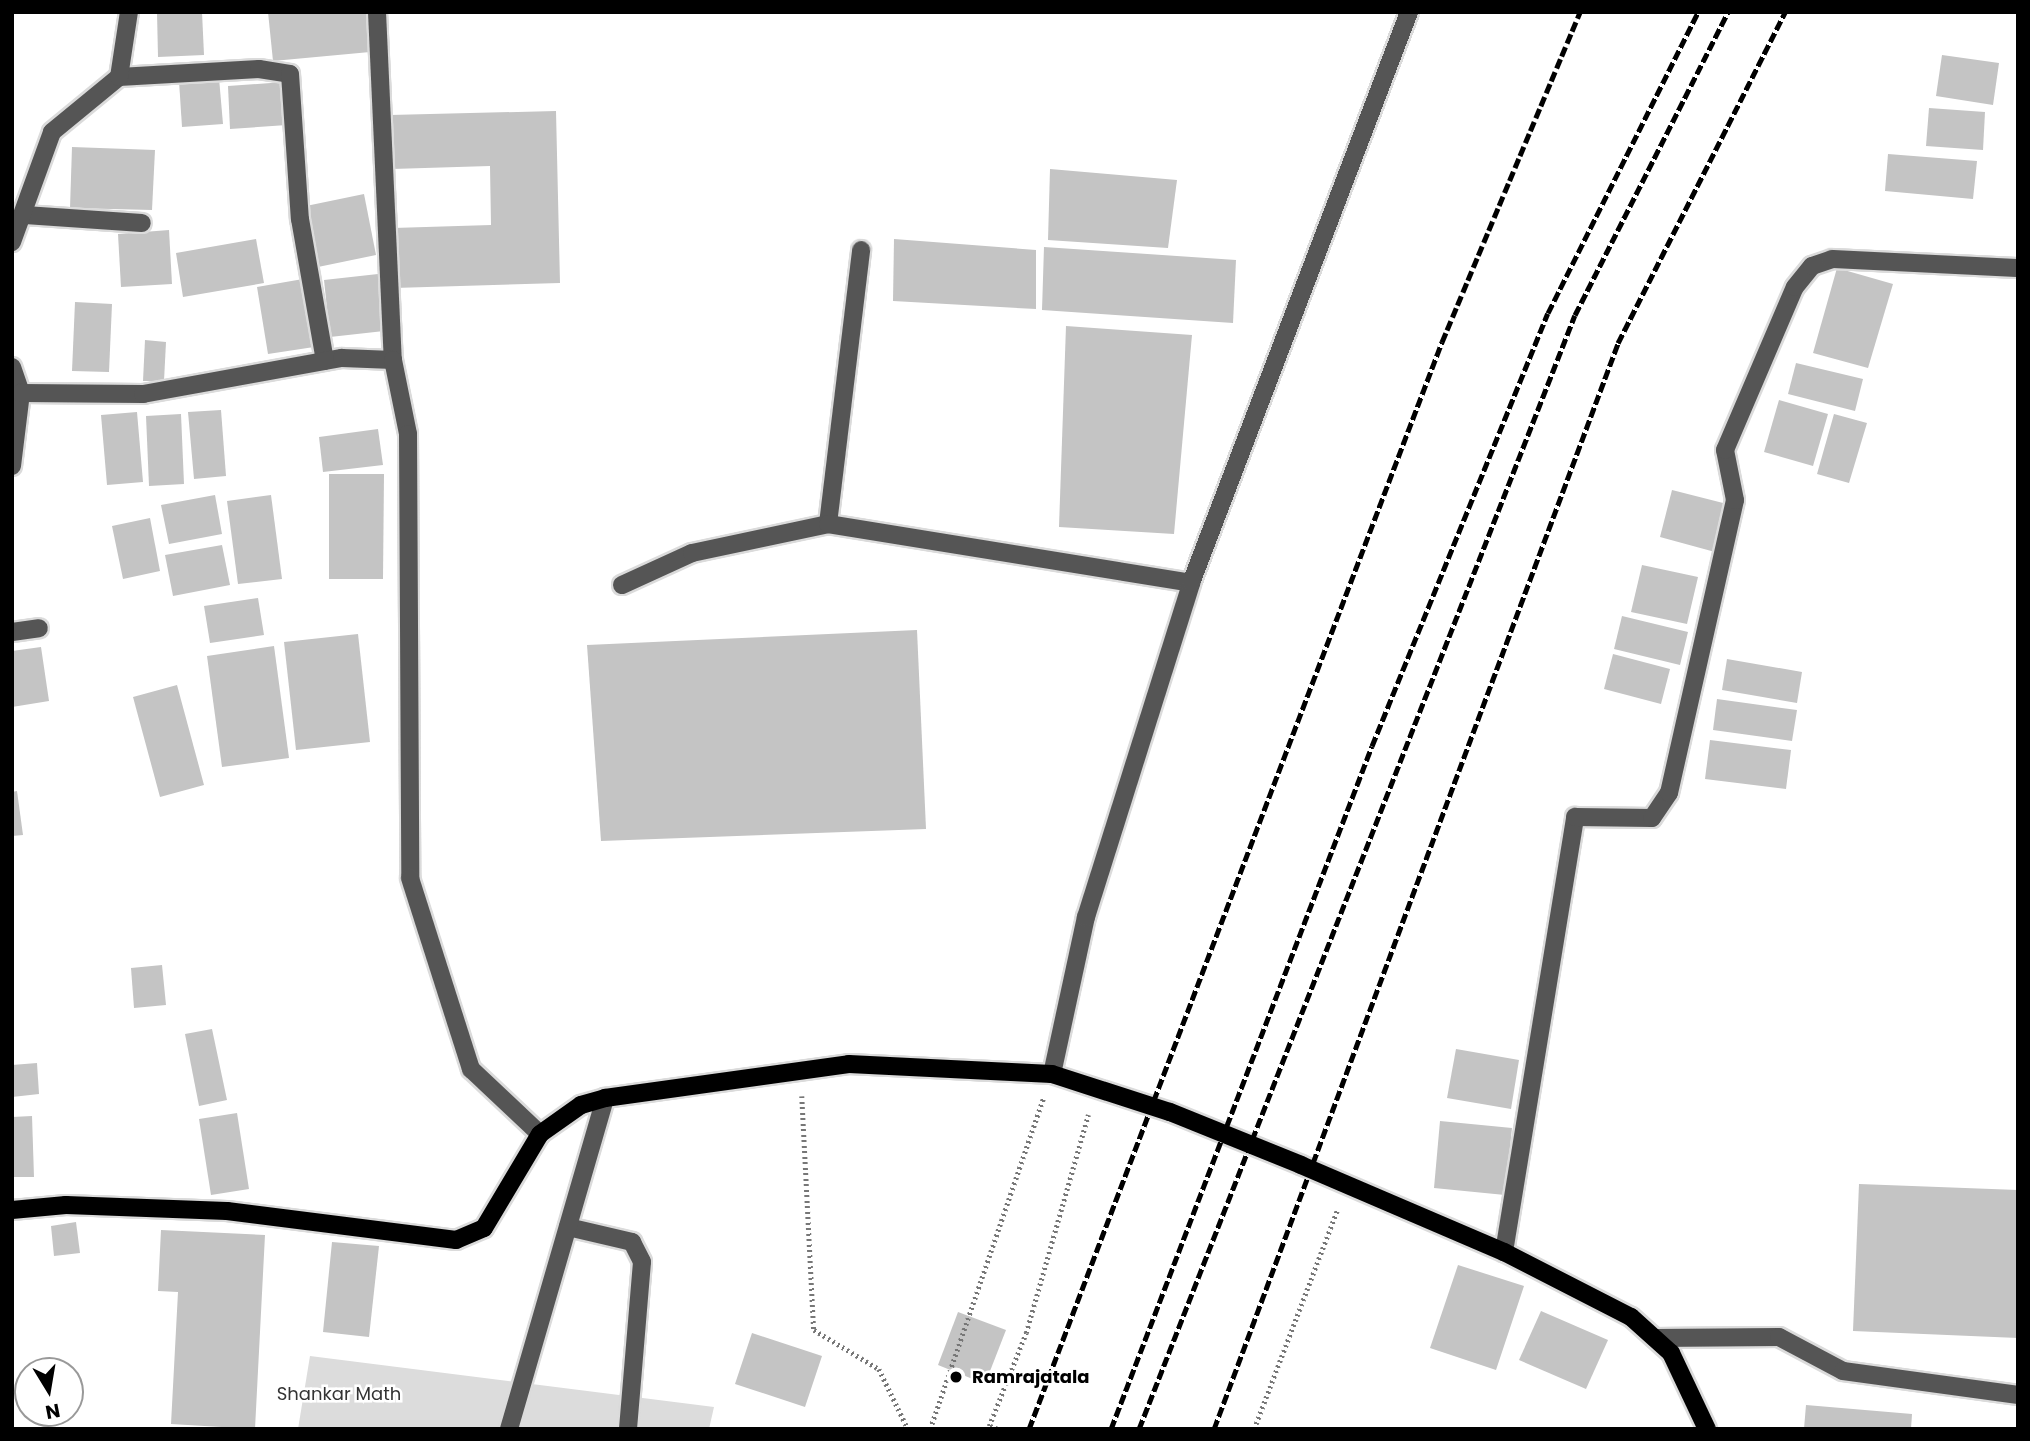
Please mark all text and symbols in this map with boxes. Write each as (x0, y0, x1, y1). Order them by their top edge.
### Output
north arrow (14, 1357, 84, 1427)
place label: Ramrajatala (972, 1366, 1090, 1388)
marker: Ramrajatala (946, 1367, 966, 1387)
park label: Shankar Math (277, 1383, 401, 1405)
text: N (43, 1397, 62, 1426)

